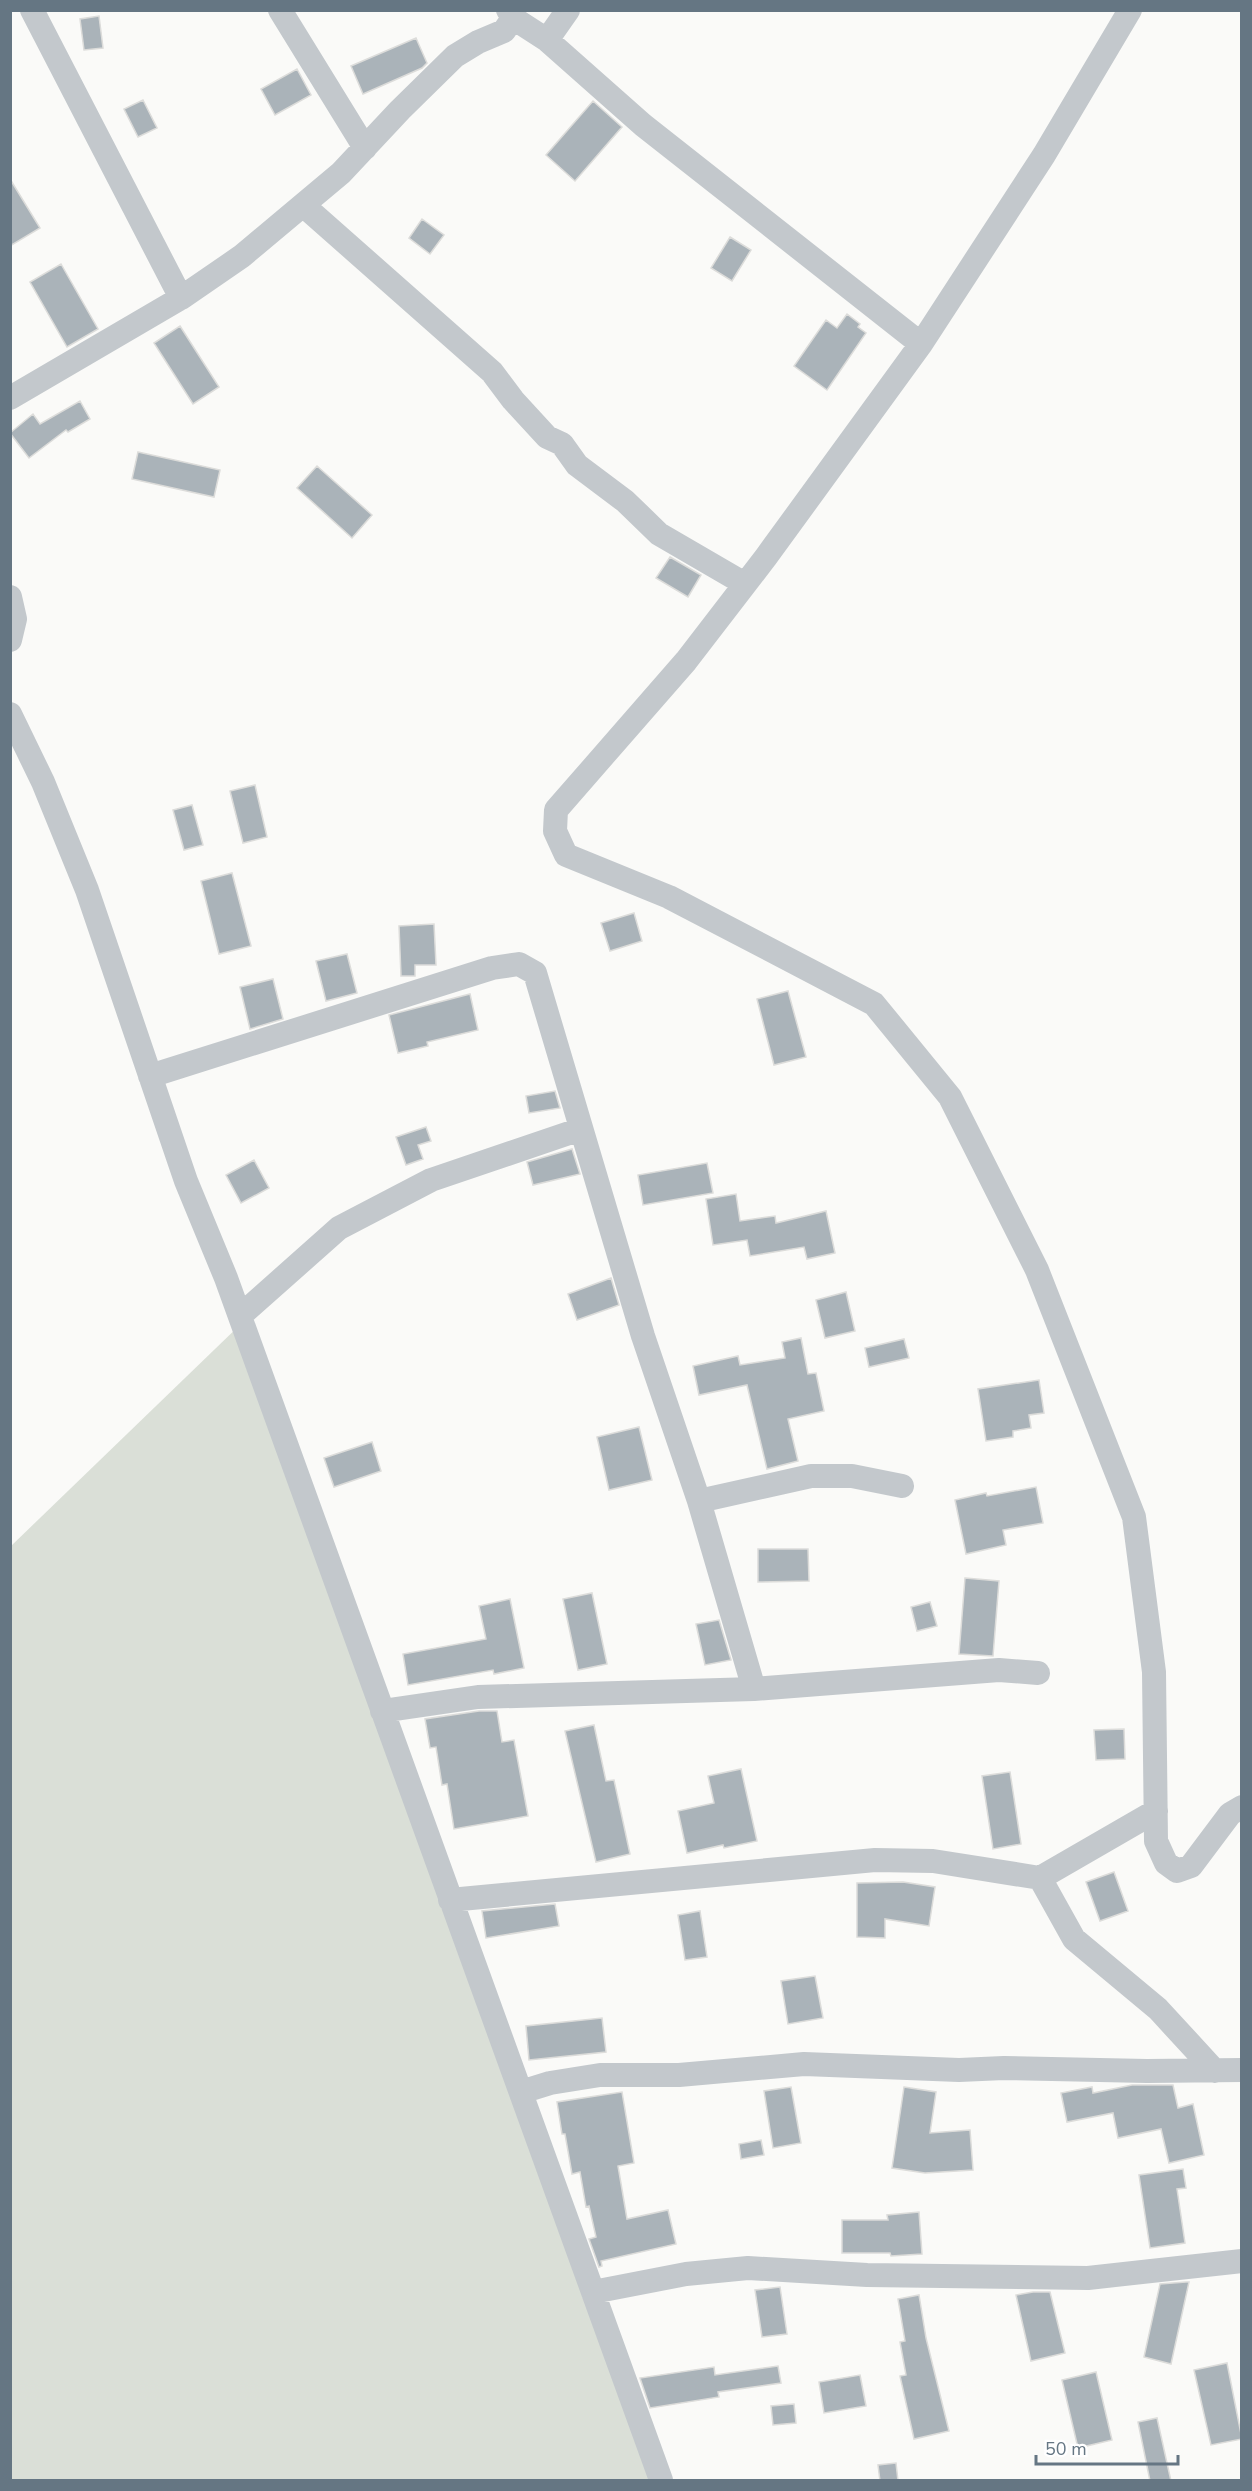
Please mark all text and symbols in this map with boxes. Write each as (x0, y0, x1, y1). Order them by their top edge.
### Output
scale bar (1036, 2428, 1178, 2466)
text: 50 m (1045, 2437, 1087, 2461)

